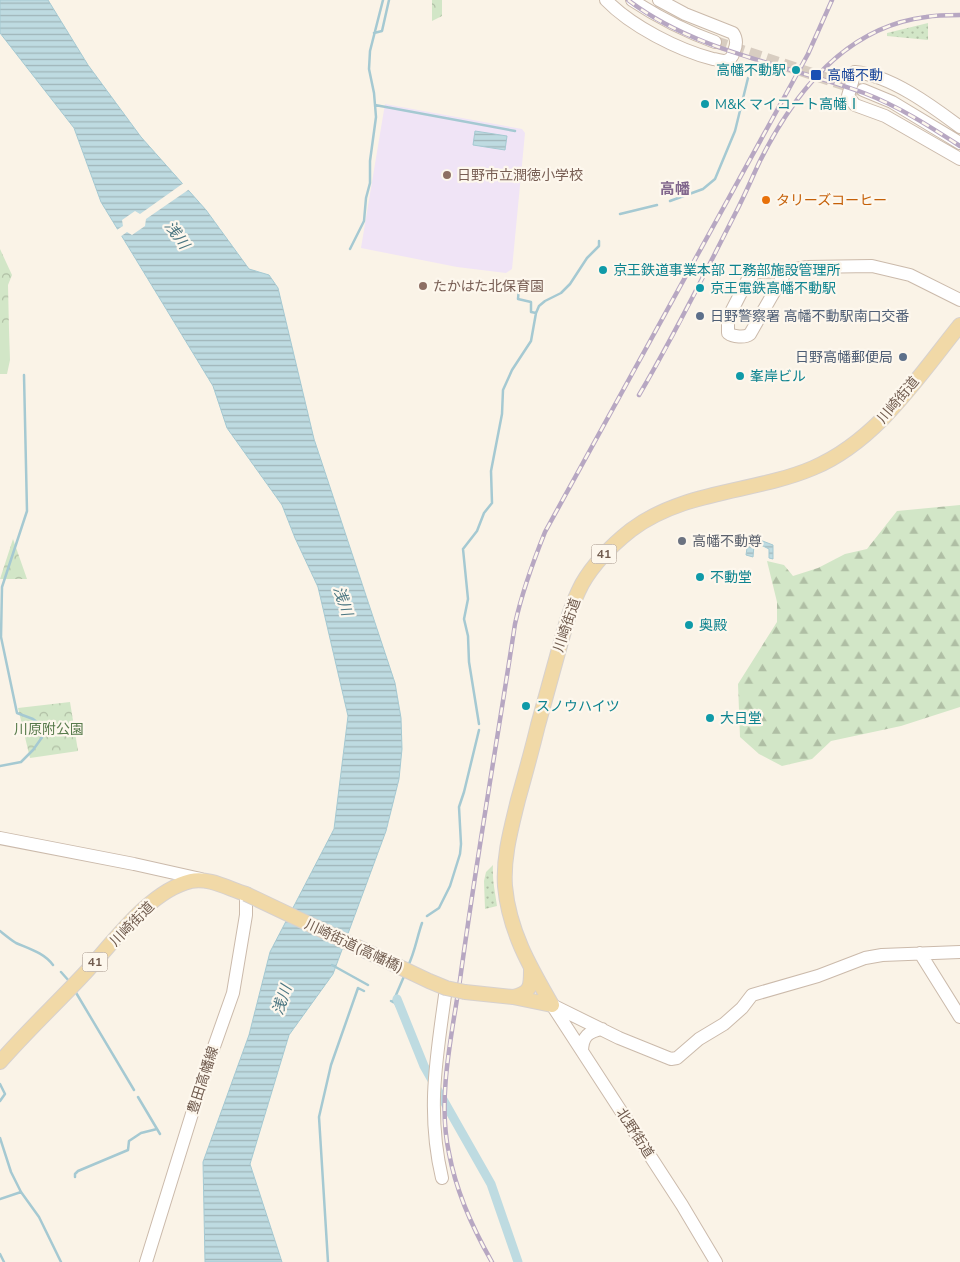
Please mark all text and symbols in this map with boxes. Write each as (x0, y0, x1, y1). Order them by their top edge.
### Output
place label: 高幡不動駅 (716, 61, 786, 80)
marker: 高幡不動駅 (790, 64, 802, 76)
place label: 高幡不動 (827, 66, 883, 85)
marker: 高幡不動 (809, 68, 823, 82)
place label: M&K マイコート高幡Ⅰ (715, 95, 861, 114)
marker: M&K マイコート高幡Ⅰ (699, 98, 711, 110)
place label: 日野市立潤徳小学校 (457, 166, 583, 185)
marker: 日野市立潤徳小学校 (441, 169, 453, 181)
district label: 高幡 (660, 179, 690, 199)
place label: タリーズコーヒー (776, 191, 887, 210)
marker: タリーズコーヒー (760, 194, 772, 206)
water label: 浅川 (160, 217, 195, 255)
place label: 京王鉄道事業本部 工務部施設管理所 (613, 261, 841, 280)
marker: 京王鉄道事業本部 工務部施設管理所 (597, 264, 609, 276)
place label: たかはた北保育園 (433, 277, 544, 296)
place label: 京王電鉄高幡不動駅 (710, 279, 836, 298)
marker: たかはた北保育園 (417, 280, 429, 292)
marker: 京王電鉄高幡不動駅 (694, 282, 706, 294)
place label: 日野警察署 高幡不動駅南口交番 (710, 307, 910, 326)
marker: 日野警察署 高幡不動駅南口交番 (694, 310, 706, 322)
place label: 日野高幡郵便局 (795, 348, 893, 367)
marker: 日野高幡郵便局 (897, 351, 909, 363)
place label: 峯岸ビル (750, 367, 806, 386)
marker: 峯岸ビル (734, 370, 746, 382)
street label: 川崎街道 (873, 372, 923, 428)
place label: 高幡不動尊 (692, 532, 762, 551)
marker: 高幡不動尊 (676, 535, 688, 547)
road number: 41 (592, 544, 616, 564)
place label: 不動堂 (710, 568, 752, 587)
marker: 不動堂 (694, 571, 706, 583)
water label: 浅川 (329, 584, 358, 620)
street label: 川崎街道 (549, 595, 585, 655)
place label: 奥殿 (699, 616, 727, 635)
marker: 奥殿 (683, 619, 695, 631)
place label: スノウハイツ (536, 697, 620, 716)
marker: スノウハイツ (520, 700, 532, 712)
place label: 大日堂 (720, 709, 762, 728)
marker: 大日堂 (704, 712, 716, 724)
park label: 川原附公園 (14, 720, 84, 739)
street label: 川崎街道 (105, 897, 159, 951)
street label: 川崎街道(高幡橋) (302, 915, 406, 977)
road number: 41 (82, 952, 108, 972)
water label: 浅川 (268, 981, 297, 1017)
street label: 豊田高幡線 (183, 1044, 223, 1116)
street label: 北野街道 (612, 1104, 658, 1162)

